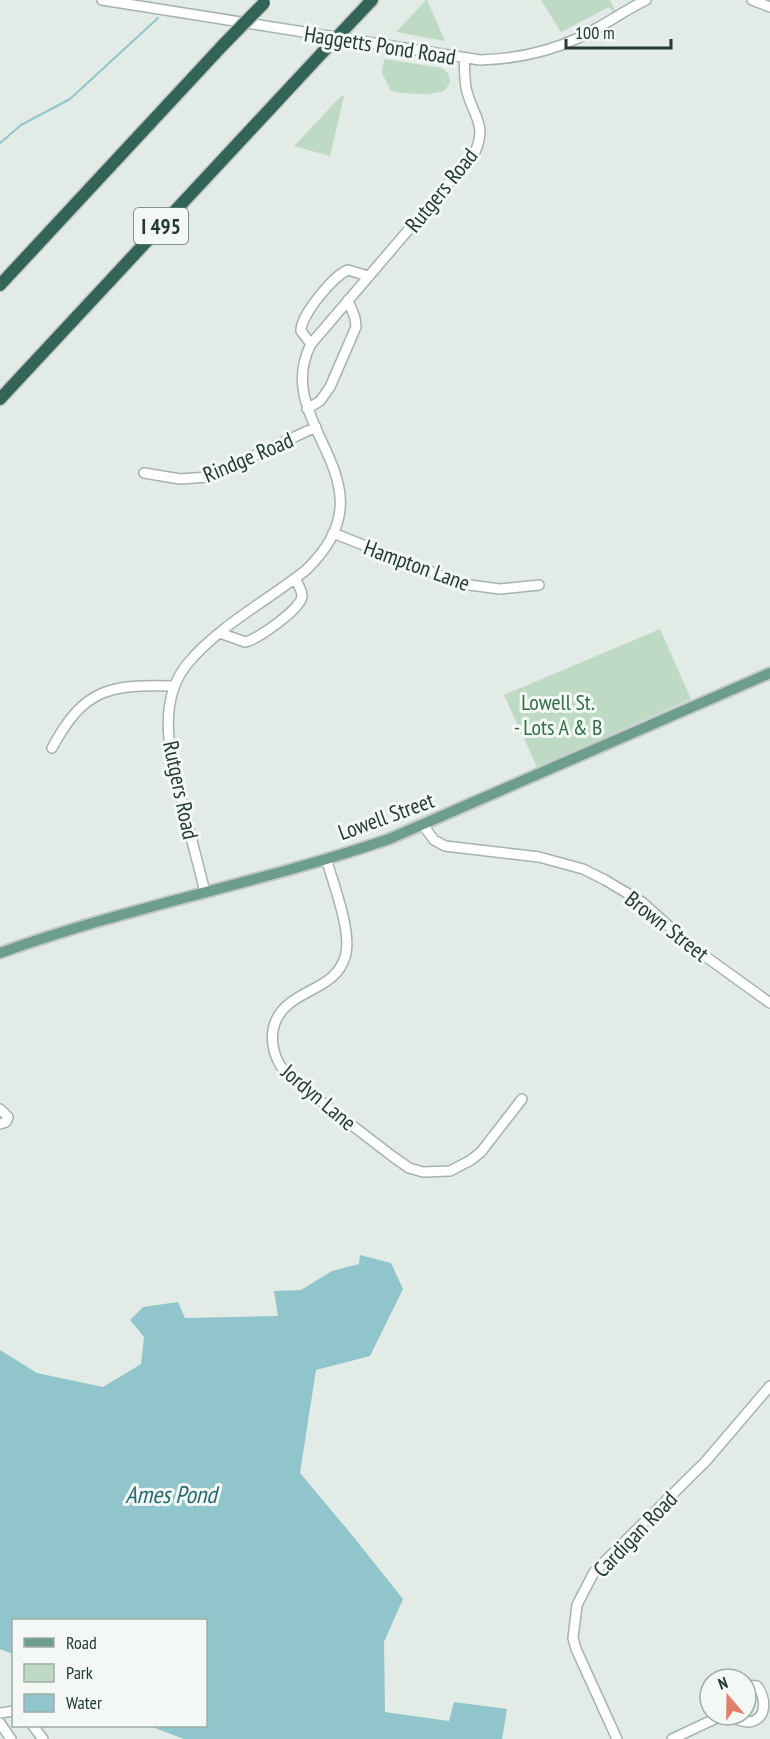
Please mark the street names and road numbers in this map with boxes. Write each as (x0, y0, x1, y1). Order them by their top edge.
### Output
street label: Haggetts Pond Road (302, 19, 458, 71)
street label: Rutgers Road (399, 142, 483, 238)
road number: I 495 (134, 208, 188, 244)
street label: Rindge Road (199, 425, 297, 489)
street label: Hampton Lane (360, 533, 474, 597)
street label: Rutgers Road (157, 738, 205, 842)
street label: Lowell Street (334, 786, 438, 846)
street label: Brown Street (620, 885, 714, 967)
street label: Jordyn Lane (275, 1057, 362, 1136)
street label: Cardigan Road (587, 1485, 683, 1583)

